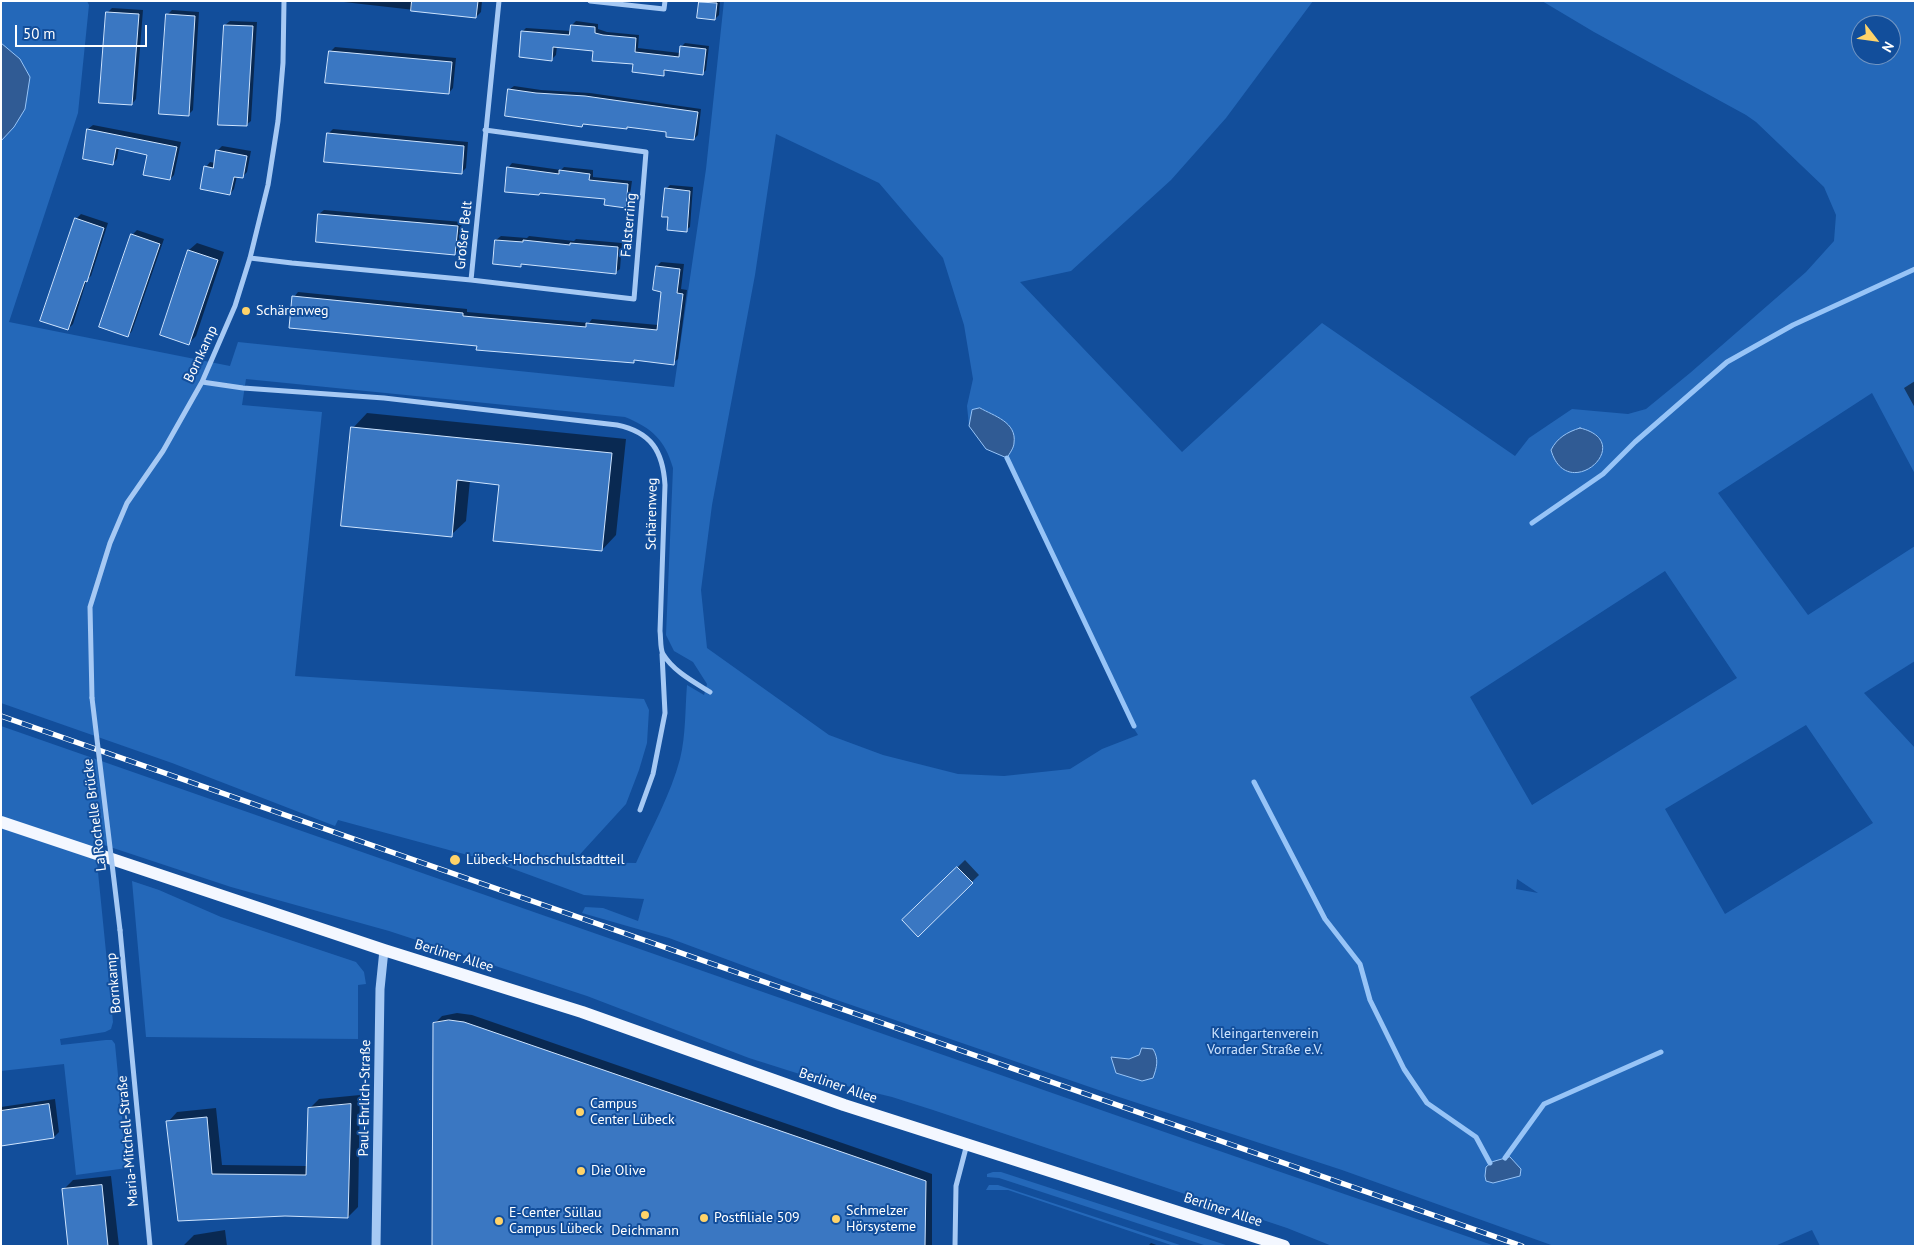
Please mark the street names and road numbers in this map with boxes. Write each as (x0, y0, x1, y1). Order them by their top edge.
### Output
street label: Falsterring (618, 192, 640, 258)
street label: Großer Belt (452, 200, 476, 270)
street label: Bornkamp (181, 323, 221, 385)
street label: Schärenweg (643, 478, 661, 550)
street label: La Rochelle Brücke (80, 758, 110, 872)
street label: Berliner Allee (413, 936, 495, 976)
street label: Bornkamp (103, 952, 125, 1014)
street label: Paul-Ehrlich-Straße (356, 1039, 374, 1157)
street label: Berliner Allee (797, 1065, 879, 1107)
street label: Maria-Mitchell-Straße (114, 1075, 142, 1207)
street label: Berliner Allee (1182, 1189, 1264, 1231)

